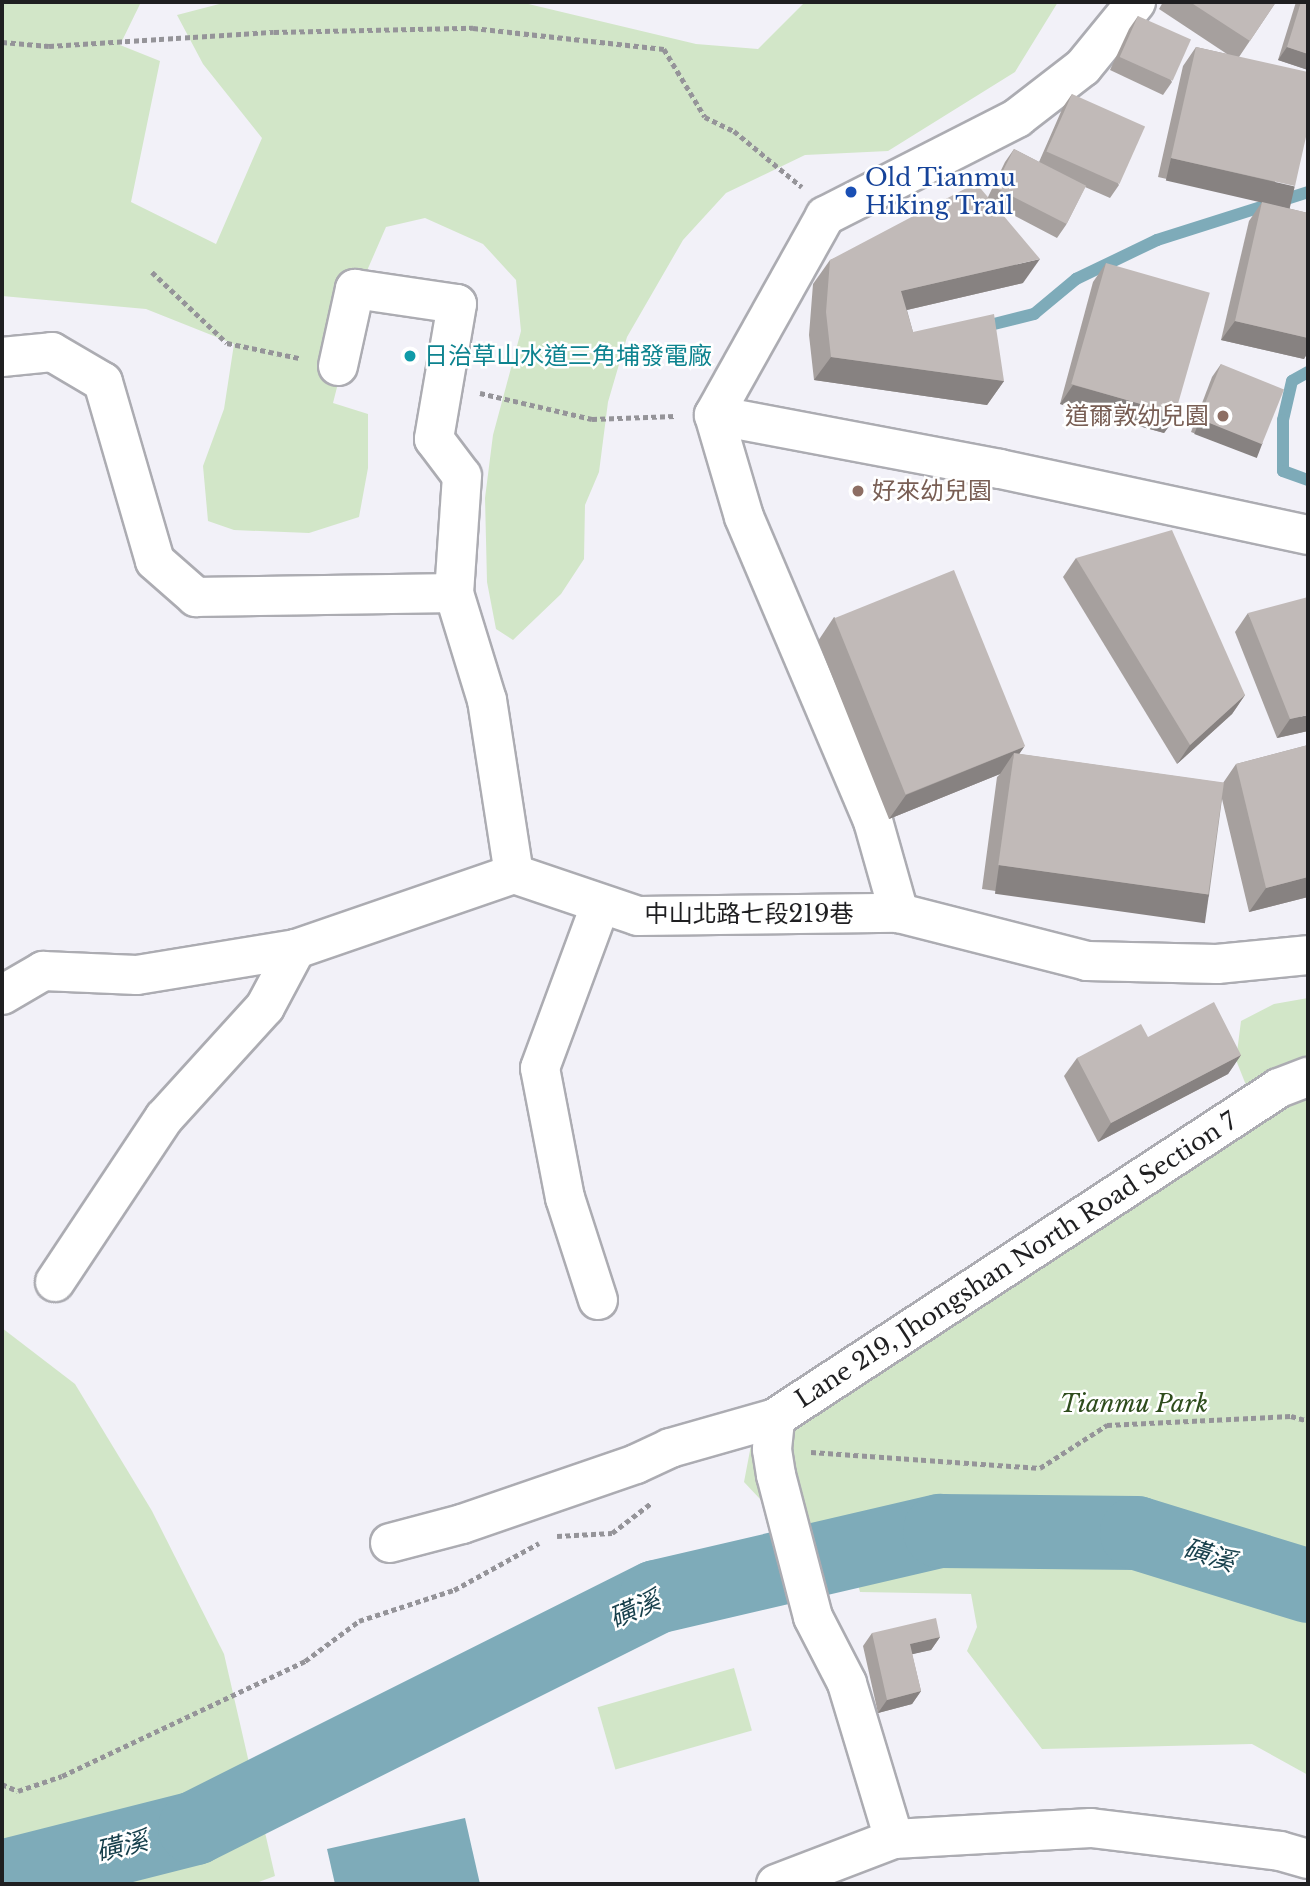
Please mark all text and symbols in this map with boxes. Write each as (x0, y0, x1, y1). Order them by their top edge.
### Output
place label: Old Tianmu Hiking Trail (865, 164, 1017, 220)
marker: Old Tianmu Hiking Trail (843, 184, 859, 200)
place label: 日治草山水道三角埔發電廠 (424, 342, 712, 370)
marker: 日治草山水道三角埔發電廠 (402, 348, 418, 364)
place label: 道爾敦幼兒園 (1065, 402, 1209, 430)
marker: 道爾敦幼兒園 (1215, 408, 1231, 424)
place label: 好來幼兒園 (872, 477, 992, 505)
marker: 好來幼兒園 (850, 483, 866, 499)
street label: 中山北路七段219巷 (645, 900, 853, 928)
street label: Lane 219, Jhongshan North Road Section 7 (790, 1106, 1242, 1414)
park label: Tianmu Park (1060, 1390, 1208, 1418)
water label: 磺溪 (1180, 1533, 1238, 1579)
water label: 磺溪 (605, 1585, 665, 1635)
water label: 磺溪 (93, 1826, 151, 1868)

